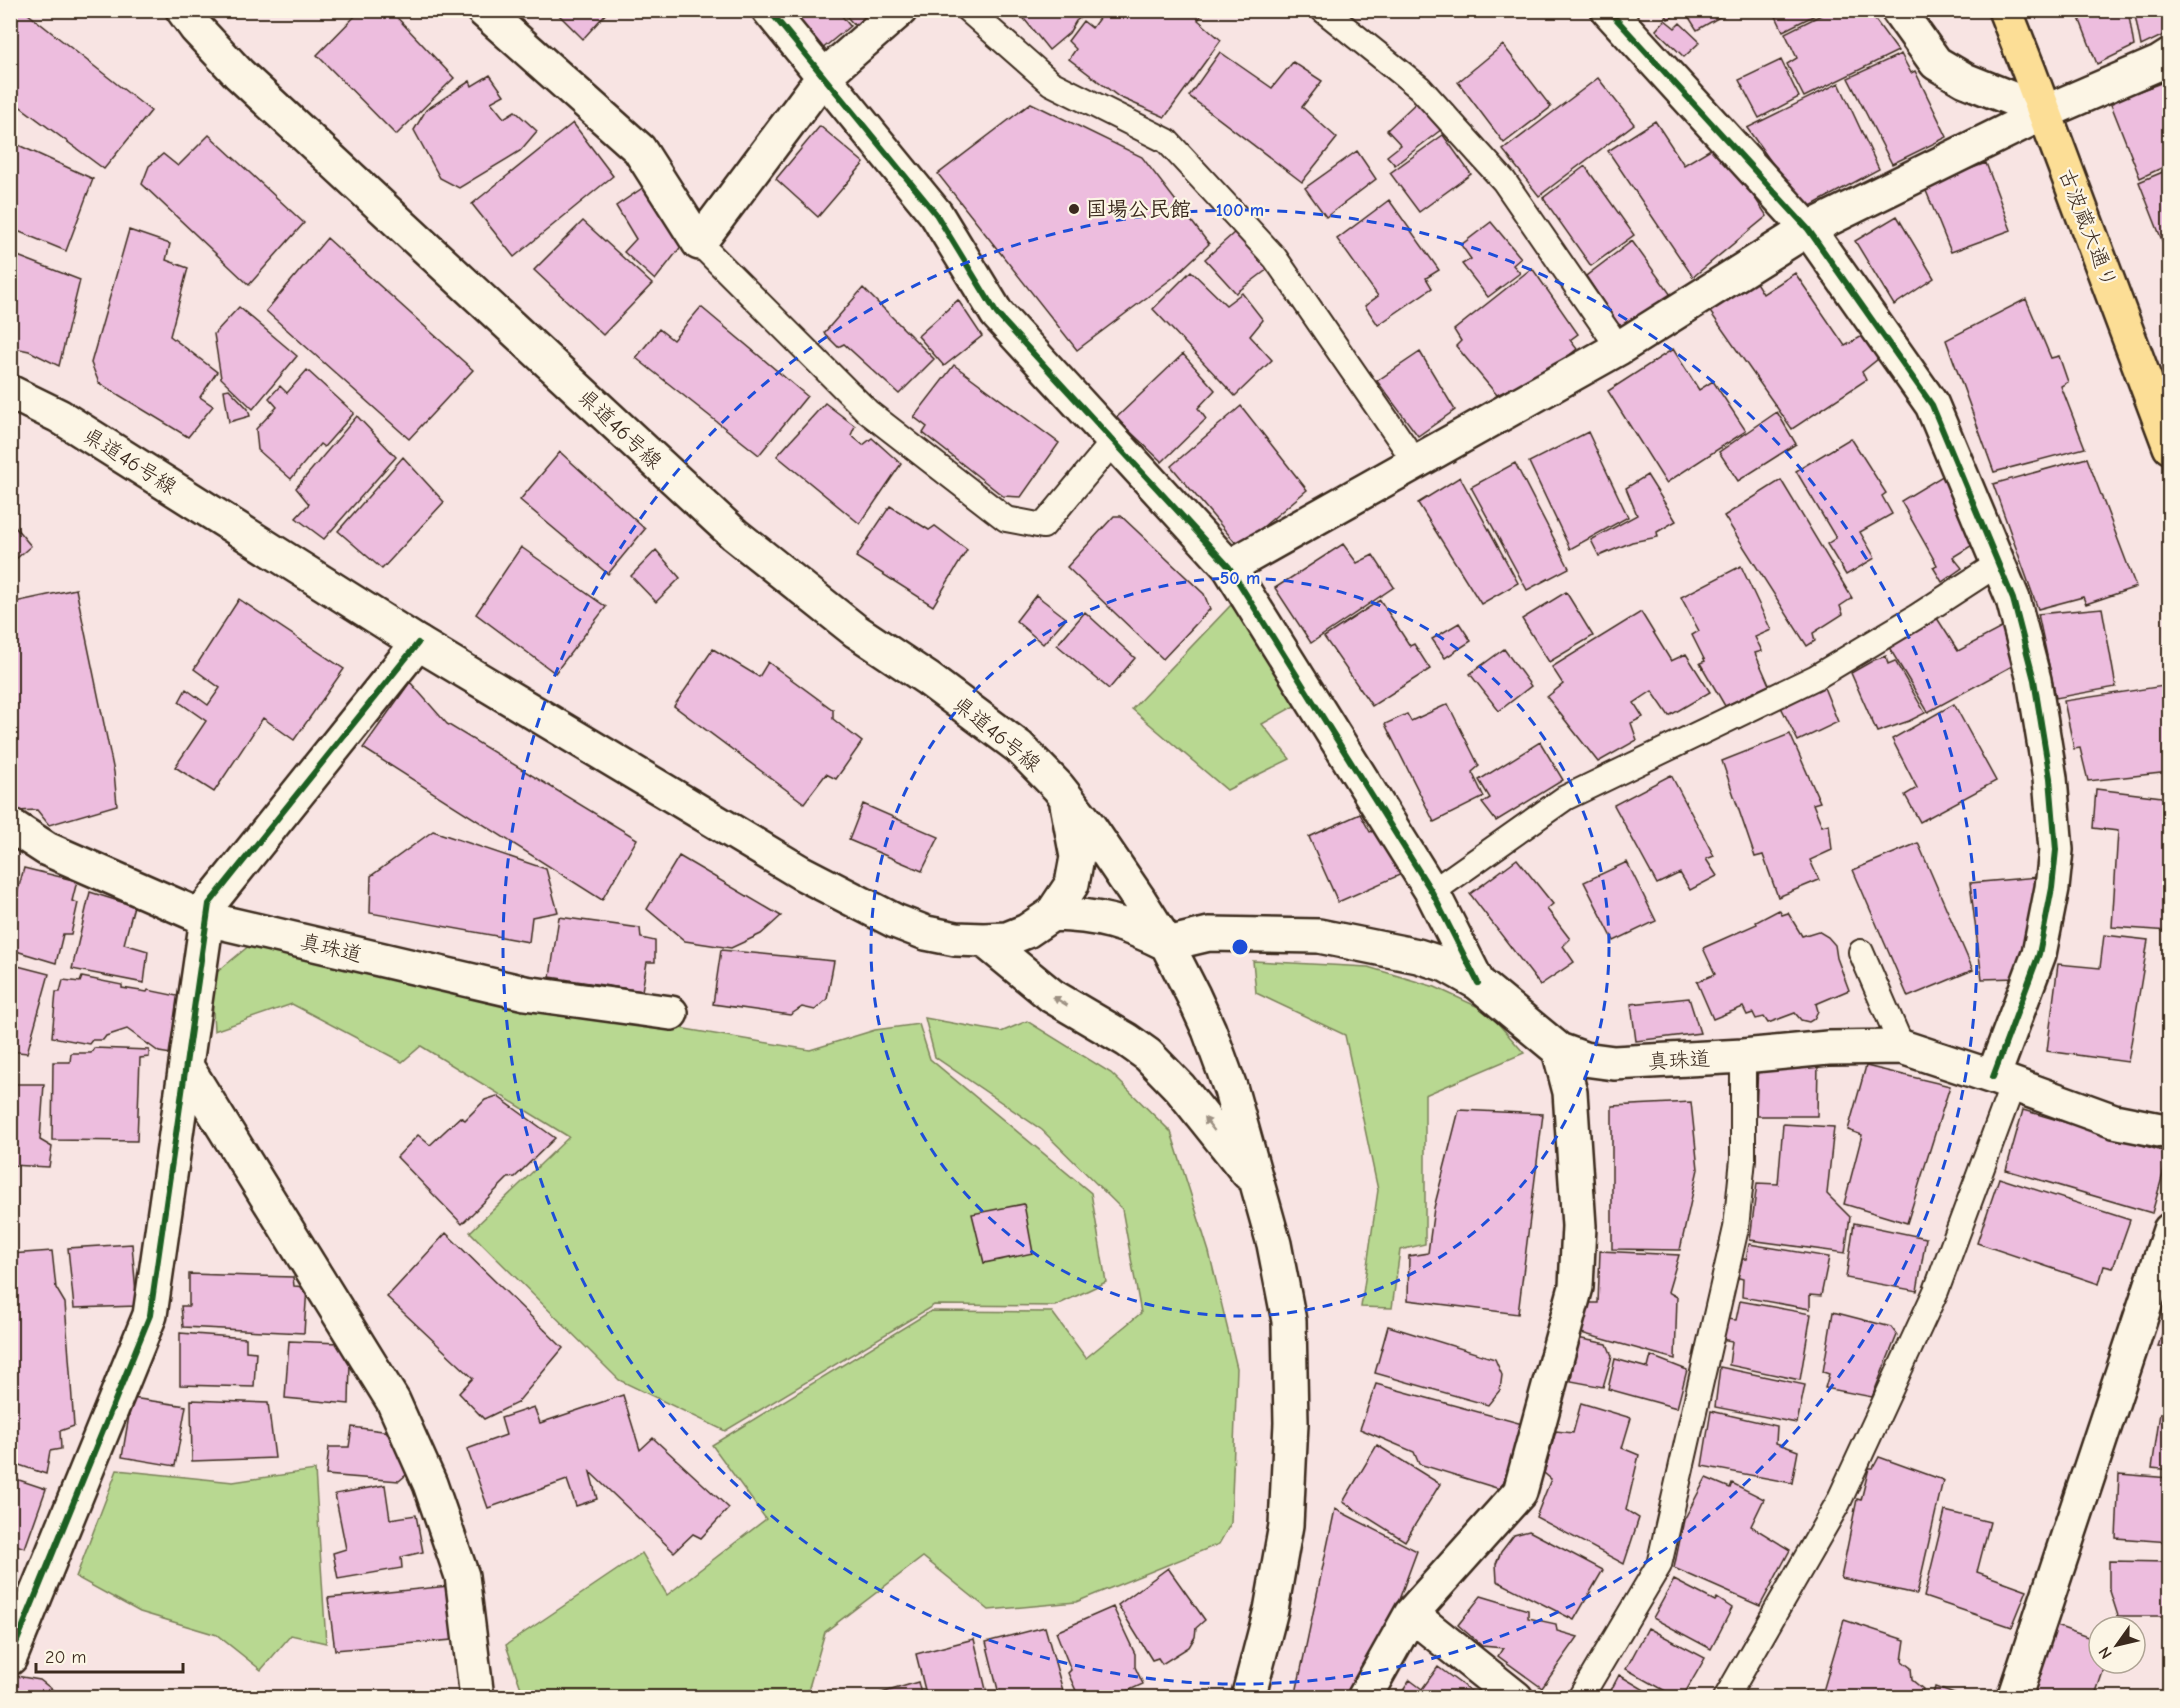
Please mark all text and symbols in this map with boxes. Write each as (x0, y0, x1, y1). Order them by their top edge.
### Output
street label: 古波蔵大通り (2054, 165, 2122, 291)
place label: 国場公民館 (1086, 197, 1191, 221)
text: 100 m (1216, 200, 1264, 221)
marker: 国場公民館 (1067, 202, 1081, 216)
street label: 県道46号線 (573, 384, 667, 474)
street label: 県道46号線 (79, 423, 181, 499)
text: 50 m (1220, 568, 1260, 589)
street label: 県道46号線 (948, 691, 1046, 777)
street label: 真珠道 (298, 929, 364, 967)
centre of rings (1230, 937, 1250, 957)
one-way arrow (1052, 996, 1069, 1006)
street label: 真珠道 (1647, 1046, 1711, 1074)
one-way arrow (1202, 1116, 1215, 1132)
north arrow (2087, 1615, 2147, 1675)
scale bar (36, 1636, 183, 1674)
text: N (2095, 1643, 2116, 1662)
text: 20 m (45, 1647, 86, 1668)

